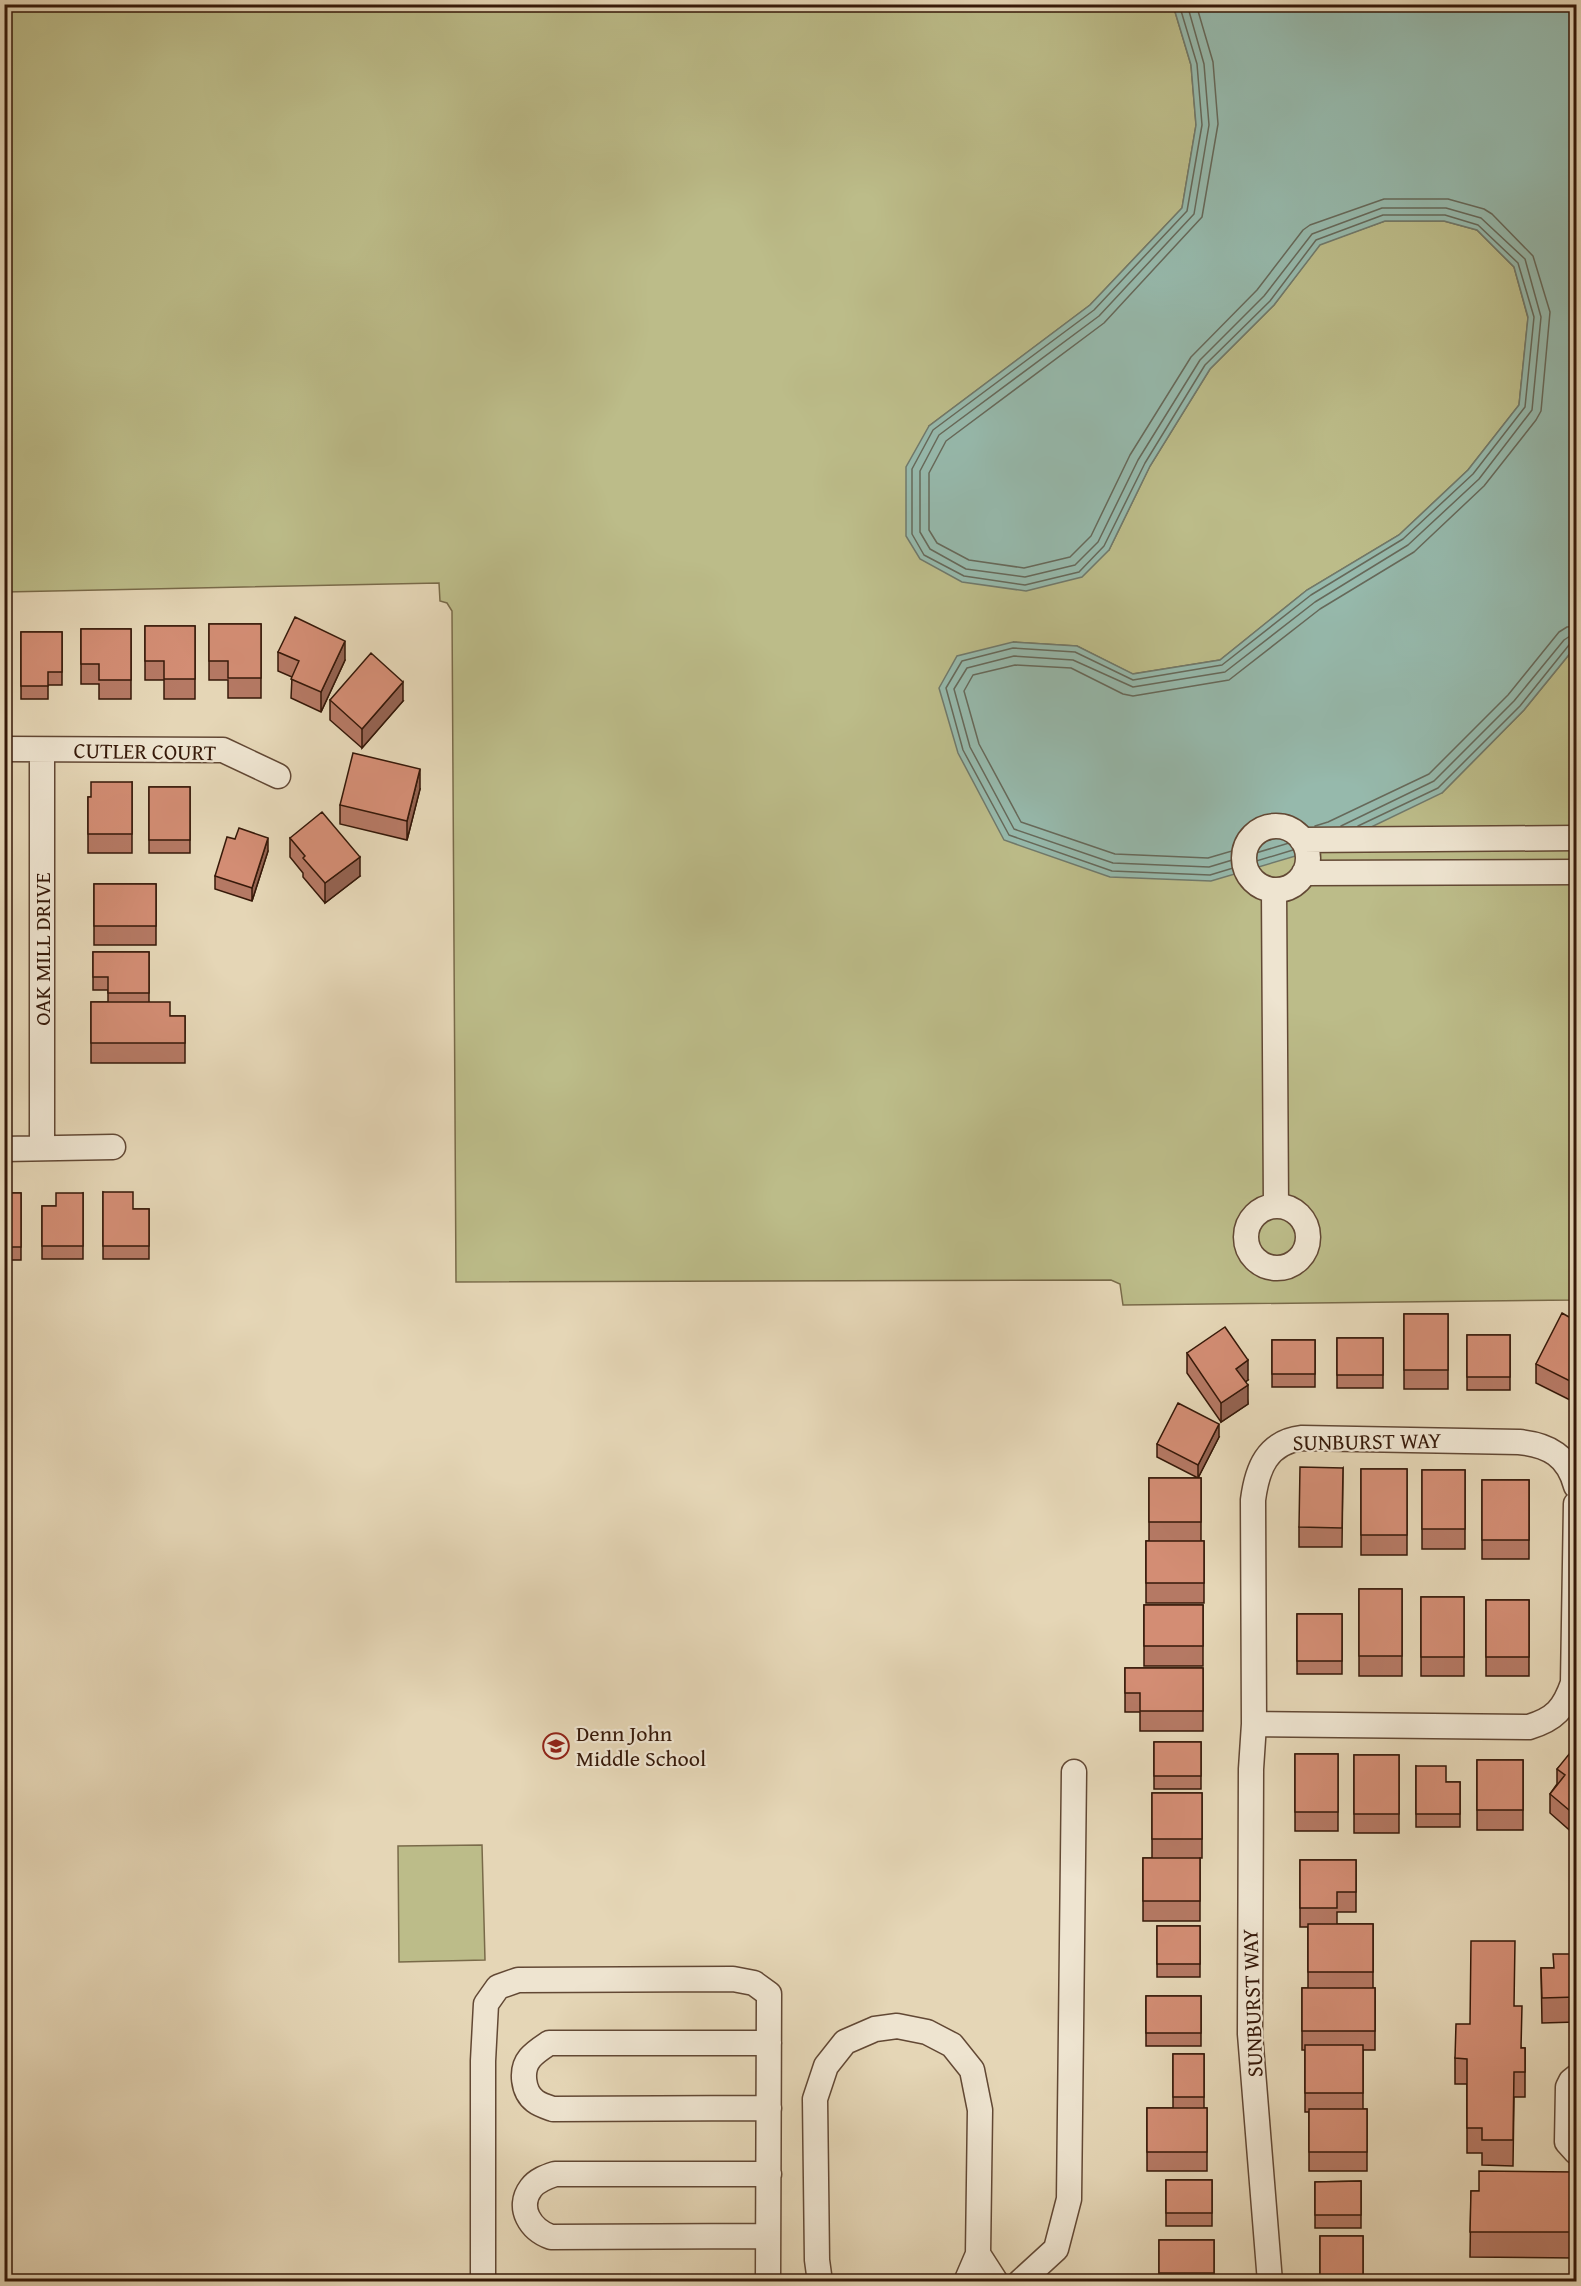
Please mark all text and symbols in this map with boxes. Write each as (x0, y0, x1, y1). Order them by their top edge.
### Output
street label: CUTLER COURT (73, 734, 217, 768)
street label: OAK MILL DRIVE (26, 872, 58, 1026)
street label: SUNBURST WAY (1292, 1424, 1442, 1458)
place label: Denn John Middle School (576, 1717, 706, 1774)
school or university icon: Denn John Middle School (541, 1731, 571, 1761)
street label: SUNBURST WAY (1233, 1928, 1271, 2078)

